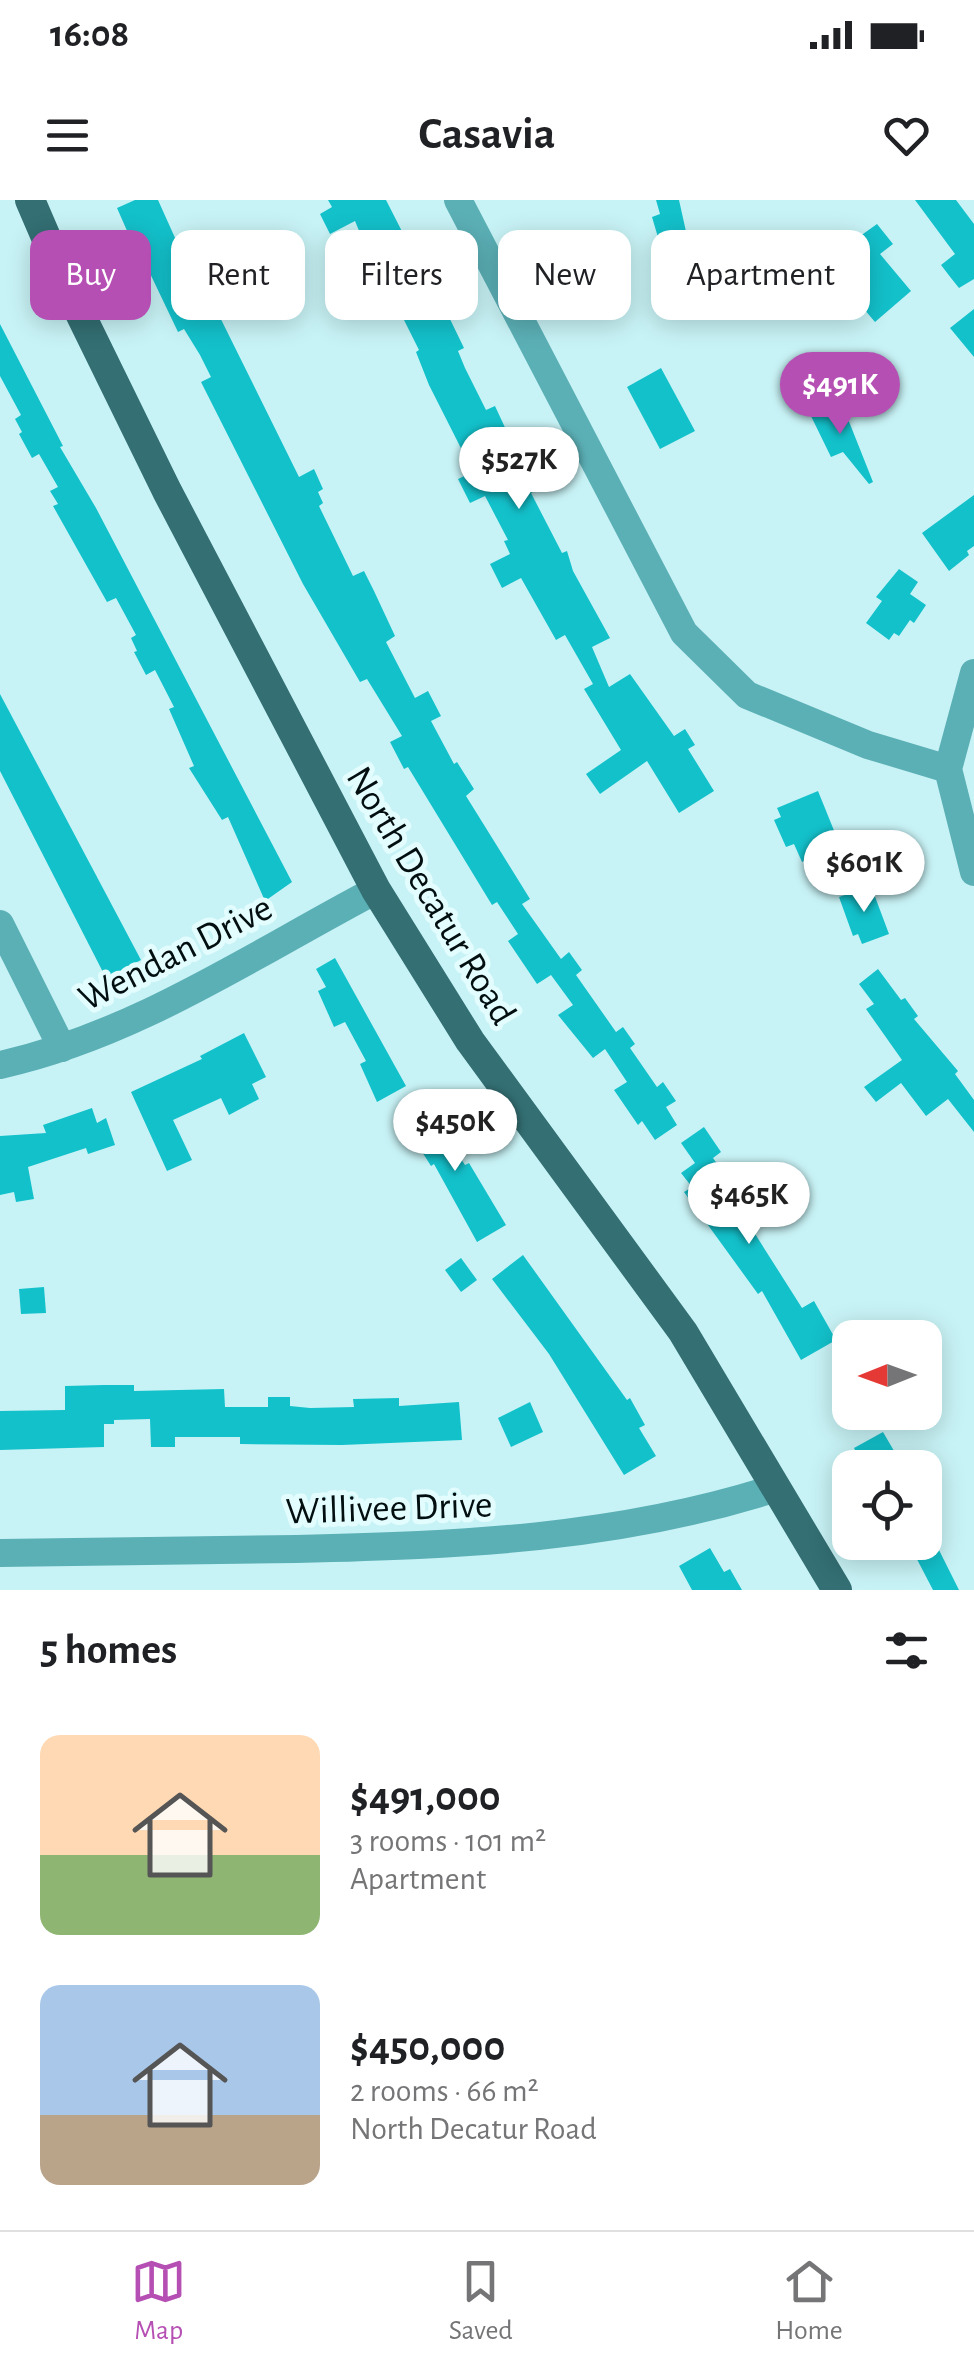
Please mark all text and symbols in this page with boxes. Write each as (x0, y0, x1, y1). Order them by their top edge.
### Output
text: 16:08 (50, 16, 129, 54)
icon: menu (40, 108, 95, 163)
icon: heart (879, 108, 934, 163)
text: Casavia (419, 112, 555, 157)
chip: Buy (30, 230, 151, 320)
chip: Rent (171, 230, 305, 320)
chip: Filters (325, 230, 478, 320)
chip: New (498, 230, 631, 320)
chip: Apartment (651, 230, 870, 320)
pin: $491K (770, 352, 910, 437)
text: $491K (802, 368, 878, 400)
pin: $527K (449, 427, 589, 512)
text: $527K (481, 443, 557, 475)
street label: North Decatur Road (339, 761, 522, 1031)
pin: $601K (794, 830, 934, 915)
text: $601K (826, 846, 902, 878)
street label: Wendan Drive (73, 889, 279, 1019)
pin: $450K (385, 1089, 525, 1174)
text: $450K (415, 1105, 495, 1137)
pin: $465K (679, 1162, 819, 1247)
text: $465K (710, 1178, 788, 1210)
north arrow (832, 1320, 942, 1430)
map controls (832, 1320, 942, 1560)
button: locate (832, 1450, 942, 1560)
street label: Willivee Drive (285, 1486, 493, 1532)
icon: filters (879, 1623, 934, 1678)
text: 5 homes (40, 1629, 177, 1671)
icon: home (120, 1775, 240, 1895)
text: $491,000 (350, 1776, 501, 1818)
text: 3 rooms · 101 m² (350, 1825, 546, 1857)
text: Apartment (350, 1863, 486, 1895)
icon: home (120, 2025, 240, 2145)
text: $450,000 (350, 2026, 505, 2068)
text: 2 rooms · 66 m² (350, 2075, 539, 2107)
text: North Decatur Road (350, 2113, 597, 2145)
tab: Map (131, 2254, 186, 2348)
tab: Saved (449, 2254, 513, 2348)
tab: Home (775, 2254, 843, 2348)

